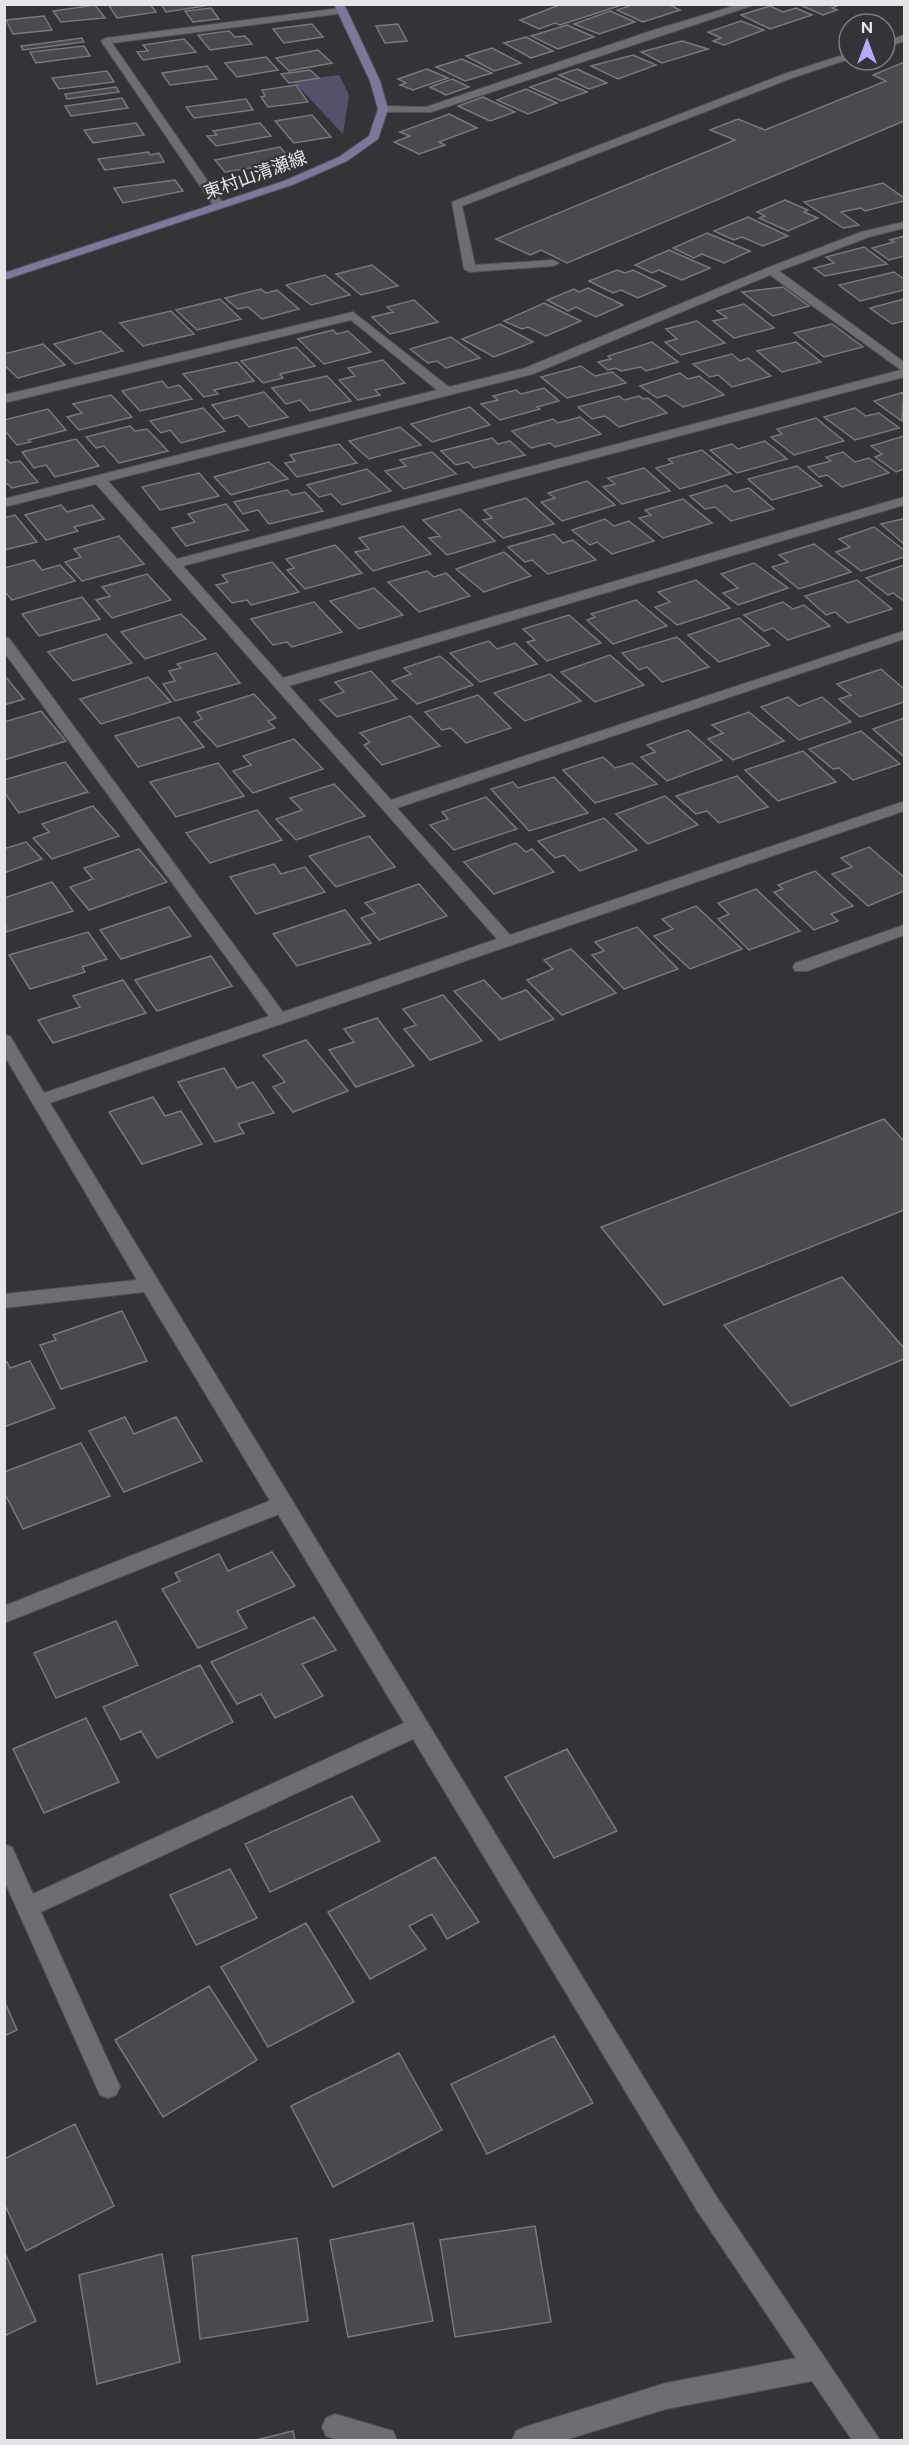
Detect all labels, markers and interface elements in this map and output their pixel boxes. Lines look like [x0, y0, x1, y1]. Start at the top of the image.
north arrow [837, 12, 897, 72]
text: N [861, 18, 873, 37]
street label: 東村山清瀬線 [200, 146, 310, 204]

